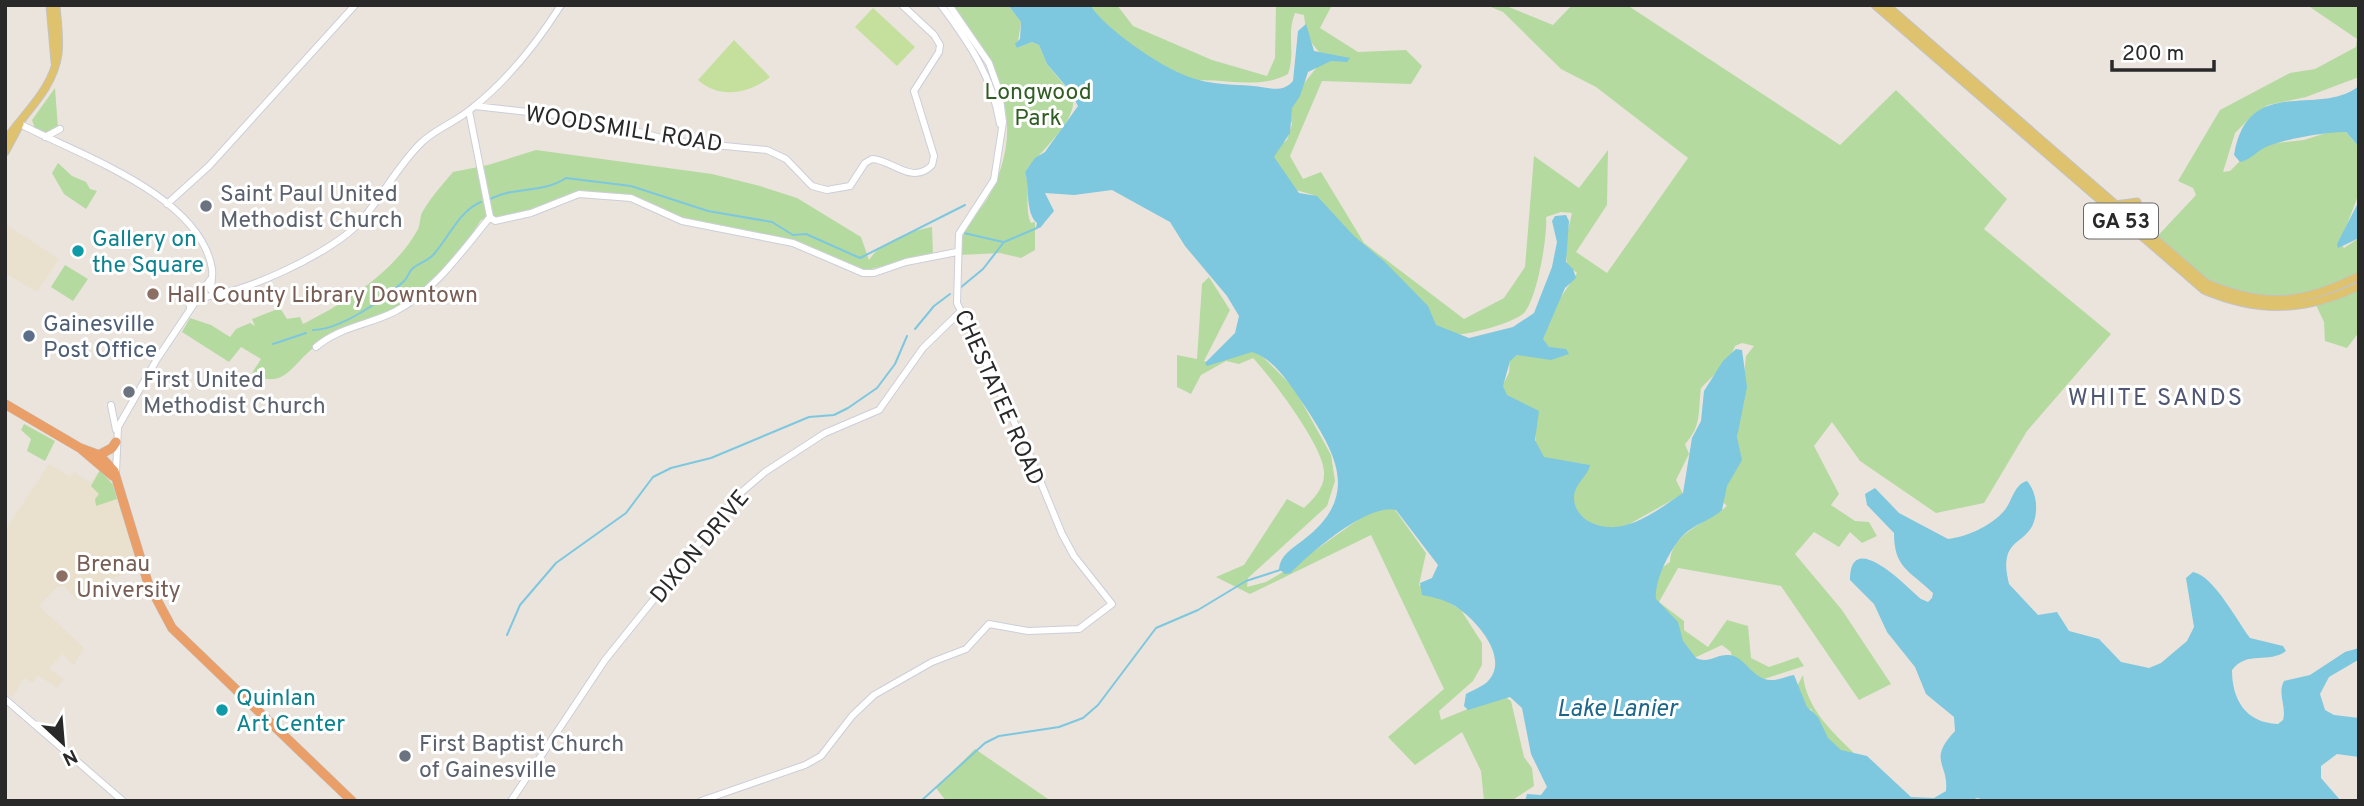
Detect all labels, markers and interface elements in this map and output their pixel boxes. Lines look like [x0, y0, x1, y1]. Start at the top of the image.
scale bar [2112, 28, 2214, 72]
text: 200 m [2122, 41, 2184, 68]
park label: Longwood Park [984, 79, 1092, 134]
street label: WOODSMILL ROAD [523, 101, 724, 160]
place label: Saint Paul United Methodist Church [220, 181, 403, 236]
marker: Saint Paul United Methodist Church [198, 198, 214, 214]
road number: GA 53 [2084, 204, 2158, 238]
place label: Gallery on the Square [92, 226, 204, 281]
marker: Gallery on the Square [70, 243, 86, 259]
place label: Hall County Library Downtown [167, 282, 478, 311]
marker: Hall County Library Downtown [145, 286, 161, 302]
street label: CHESTATEE ROAD [946, 306, 1049, 490]
place label: Gainesville Post Office [43, 311, 157, 366]
marker: Gainesville Post Office [21, 328, 37, 344]
place label: First United Methodist Church [143, 367, 326, 422]
marker: First United Methodist Church [121, 384, 137, 400]
district label: WHITE SANDS [2068, 384, 2244, 414]
street label: DIXON DRIVE [645, 485, 757, 610]
place label: Brenau University [76, 551, 181, 606]
marker: Brenau University [54, 568, 70, 584]
place label: Quinlan Art Center [236, 685, 345, 740]
water label: Lake Lanier [1557, 695, 1679, 725]
marker: Quinlan Art Center [214, 702, 230, 718]
north arrow [28, 708, 98, 778]
place label: First Baptist Church of Gainesville [419, 731, 624, 786]
text: N [58, 743, 81, 770]
marker: First Baptist Church of Gainesville [397, 748, 413, 764]

